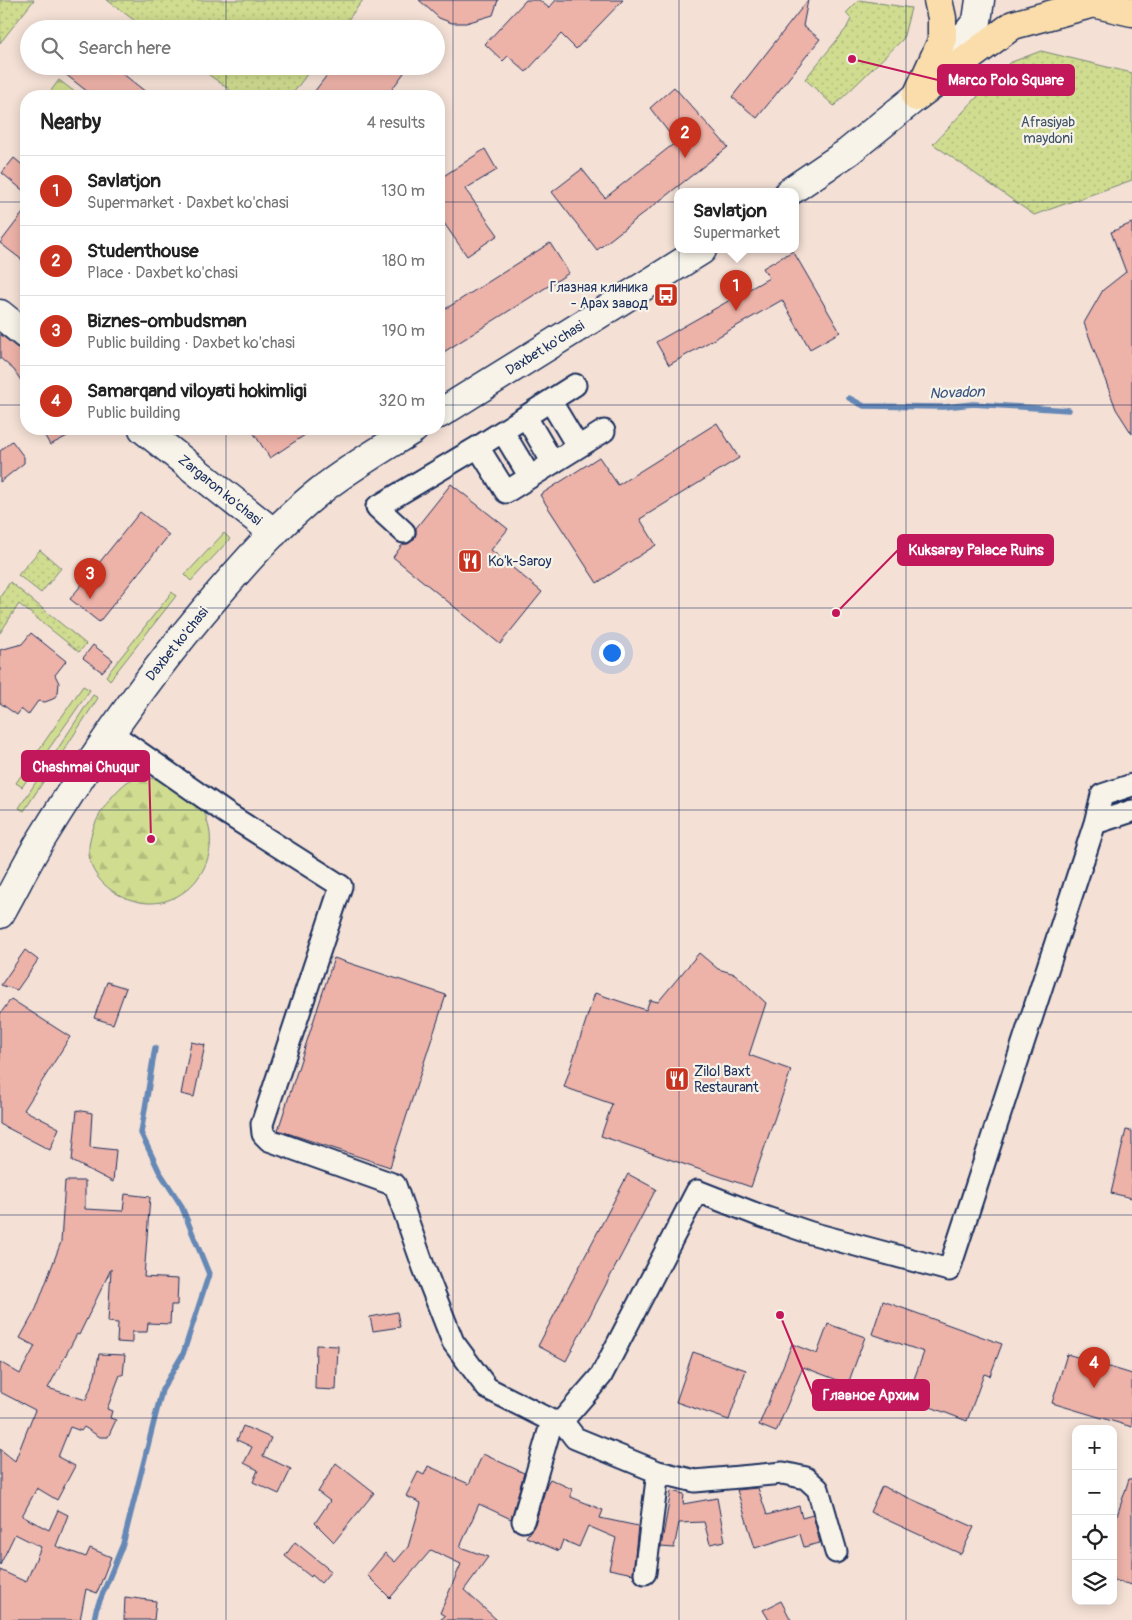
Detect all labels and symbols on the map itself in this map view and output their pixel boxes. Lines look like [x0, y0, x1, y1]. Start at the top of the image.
callout: Marco Polo Square [938, 65, 1074, 95]
text: Marco Polo Square [948, 71, 1065, 90]
park label: Afrasiyab maydoni [1021, 114, 1075, 147]
pin: 2 [669, 117, 701, 158]
pin: 1 [720, 270, 752, 311]
place label: Глазная клиника - Арах завод [550, 279, 649, 312]
bus stop icon: Глазная клиника - Арах завод [653, 282, 679, 308]
street label: Daxbet ko'chasi [502, 317, 588, 379]
water label: Novadon [929, 382, 987, 403]
street label: Zargaron ko'chasi [175, 451, 266, 529]
callout: Kuksaray Palace Ruins [898, 535, 1053, 565]
text: Kuksaray Palace Ruins [908, 541, 1044, 560]
restaurant icon: Ko'k-Saroy [457, 548, 483, 574]
place label: Ko'k-Saroy [488, 553, 551, 570]
pin: 3 [74, 558, 106, 599]
street label: Daxbet ko'chasi [142, 603, 212, 684]
your location [599, 640, 625, 666]
callout: Chashmai Chuqur [22, 751, 149, 781]
text: Chashmai Chuqur [33, 758, 140, 777]
place label: Zilol Baxt Restaurant [694, 1063, 759, 1096]
restaurant icon: Zilol Baxt Restaurant [664, 1066, 690, 1092]
pin: 4 [1078, 1347, 1110, 1388]
callout: Главное Архим [813, 1380, 929, 1410]
text: Главное Архим [823, 1386, 919, 1405]

